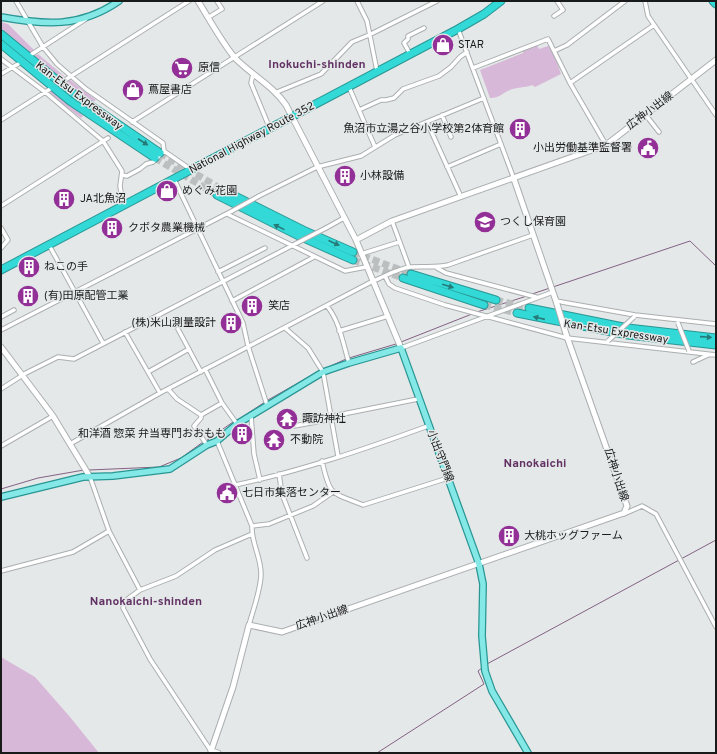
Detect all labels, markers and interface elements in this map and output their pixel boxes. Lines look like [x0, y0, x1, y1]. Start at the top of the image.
shop icon: STAR [430, 32, 456, 58]
place label: STAR [458, 38, 484, 52]
supermarket icon: 原信 [169, 55, 195, 81]
district label: Inokuchi-shinden [268, 57, 366, 73]
street label: Kan-Etsu Expressway [33, 59, 126, 134]
place label: 原信 [198, 61, 220, 75]
shop icon: 蔦屋書店 [120, 77, 146, 103]
place label: 蔦屋書店 [148, 83, 192, 97]
street label: 広神小出線 [624, 89, 676, 133]
street label: National Highway Route 352 [187, 99, 317, 177]
building icon: 魚沼市立湯之谷小学校第2体育館 [507, 116, 533, 142]
place label: 魚沼市立湯之谷小学校第2体育館 [343, 122, 504, 136]
public building icon: 小出労働基準監督署 [635, 135, 661, 161]
one-way arrow [138, 138, 148, 146]
place label: 小出労働基準監督署 [533, 141, 632, 155]
building icon: 小林設備 [332, 163, 358, 189]
place label: 小林設備 [360, 169, 404, 183]
shop icon: めぐみ花園 [154, 178, 180, 204]
place label: めぐみ花園 [182, 184, 237, 198]
building icon: JA北魚沼 [51, 186, 77, 212]
place label: JA北魚沼 [80, 192, 126, 206]
school or university icon: つくし保育園 [472, 209, 498, 235]
building icon: クボタ農業機械 [99, 215, 125, 241]
place label: つくし保育園 [500, 215, 566, 229]
place label: クボタ農業機械 [128, 221, 205, 235]
one-way arrow [273, 224, 285, 230]
one-way arrow [328, 240, 339, 246]
building icon: ねこの手 [16, 254, 42, 280]
place label: ねこの手 [44, 260, 88, 274]
building icon: (有)田原配管工業 [15, 283, 41, 309]
one-way arrow [442, 283, 454, 289]
place label: (有)田原配管工業 [44, 289, 129, 303]
building icon: 笑店 [239, 293, 265, 319]
place label: 笑店 [268, 299, 290, 313]
building icon: (株)米山測量設計 [218, 310, 244, 336]
one-way arrow [533, 315, 545, 321]
place label: (株)米山測量設計 [131, 316, 216, 330]
street label: Kan-Etsu Expressway [563, 317, 670, 347]
one-way arrow [700, 334, 712, 341]
temple icon: 諏訪神社 [274, 406, 300, 432]
place label: 諏訪神社 [302, 412, 346, 426]
building icon: 和洋酒 惣菜 弁当専門おおもも [229, 421, 255, 447]
place label: 和洋酒 惣菜 弁当専門おおもも [78, 427, 226, 441]
temple icon: 不動院 [261, 427, 287, 453]
street label: 小出守門線 [424, 428, 456, 484]
place label: 不動院 [290, 433, 323, 447]
street label: 広神小出線 [601, 447, 631, 503]
district label: Nanokaichi [504, 456, 566, 472]
public building icon: 七日市集落センター [214, 480, 240, 506]
place label: 七日市集落センター [242, 486, 341, 500]
building icon: 大桃ホッグファーム [496, 523, 522, 549]
place label: 大桃ホッグファーム [524, 529, 623, 543]
district label: Nanokaichi-shinden [90, 594, 202, 610]
street label: 広神小出線 [294, 602, 350, 634]

